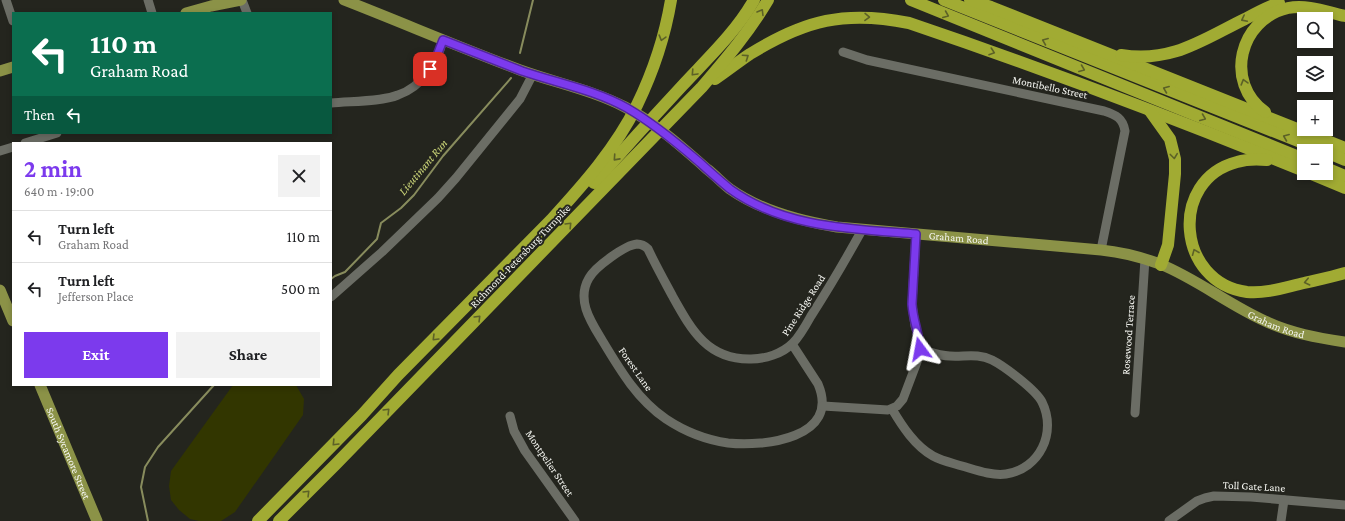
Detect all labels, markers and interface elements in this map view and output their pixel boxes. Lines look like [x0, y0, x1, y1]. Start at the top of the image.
one-way arrow [756, 9, 763, 16]
one-way arrow [942, 10, 949, 18]
map controls [1297, 12, 1333, 180]
button: search [1297, 12, 1333, 48]
one-way arrow [864, 13, 870, 22]
one-way arrow [1241, 14, 1248, 22]
icon: left [24, 28, 76, 80]
text: 110 m [90, 28, 157, 59]
one-way arrow [658, 34, 667, 41]
one-way arrow [1041, 37, 1048, 45]
one-way arrow [988, 47, 995, 56]
pin [413, 52, 447, 86]
one-way arrow [742, 54, 749, 62]
button: layers [1297, 56, 1333, 92]
icon: arrive [419, 58, 441, 80]
text: Graham Road [90, 61, 188, 81]
one-way arrow [1079, 65, 1086, 73]
one-way arrow [691, 68, 699, 76]
street label: Montibello Street [1011, 73, 1089, 101]
one-way arrow [1240, 79, 1249, 86]
one-way arrow [1162, 85, 1169, 93]
button: + [1297, 100, 1333, 136]
icon: left [63, 104, 85, 126]
text: Then [24, 107, 55, 123]
one-way arrow [1198, 113, 1206, 121]
one-way arrow [1283, 133, 1290, 141]
water label: Lieutinant Run [396, 136, 450, 198]
button: − [1297, 144, 1333, 180]
one-way arrow [613, 153, 621, 161]
one-way arrow [1169, 153, 1178, 159]
text: 2 min [24, 155, 82, 182]
button: close [278, 155, 320, 197]
text: 640 m · 19:00 [24, 184, 94, 199]
street label: Richmond-Petersburg Turnpike [467, 202, 573, 311]
text: Turn left [58, 221, 114, 237]
one-way arrow [564, 222, 572, 230]
icon: left [24, 226, 46, 248]
text: 110 m [287, 229, 320, 245]
street label: Graham Road [928, 229, 989, 246]
text: Graham Road [58, 237, 129, 252]
one-way arrow [1191, 249, 1199, 256]
street label: Pine Ridge Road [779, 272, 828, 338]
text: Turn left [58, 273, 114, 289]
one-way arrow [1304, 277, 1310, 285]
icon: left [24, 278, 46, 300]
text: 500 m [281, 281, 320, 297]
text: Jefferson Place [58, 289, 133, 304]
street label: Rosewood Terrace [1119, 295, 1137, 375]
street label: Graham Road [1246, 308, 1306, 340]
one-way arrow [473, 315, 481, 323]
position arrow [899, 328, 941, 370]
button: Exit [24, 332, 168, 378]
button: Share [176, 332, 320, 378]
one-way arrow [432, 333, 440, 341]
street label: Forest Lane [617, 345, 655, 393]
street label: South Sycamore Street [44, 405, 93, 501]
one-way arrow [383, 408, 390, 416]
street label: Montpelier Street [523, 428, 577, 499]
one-way arrow [332, 438, 340, 446]
street label: Toll Gate Lane [1222, 478, 1286, 494]
one-way arrow [302, 490, 310, 498]

